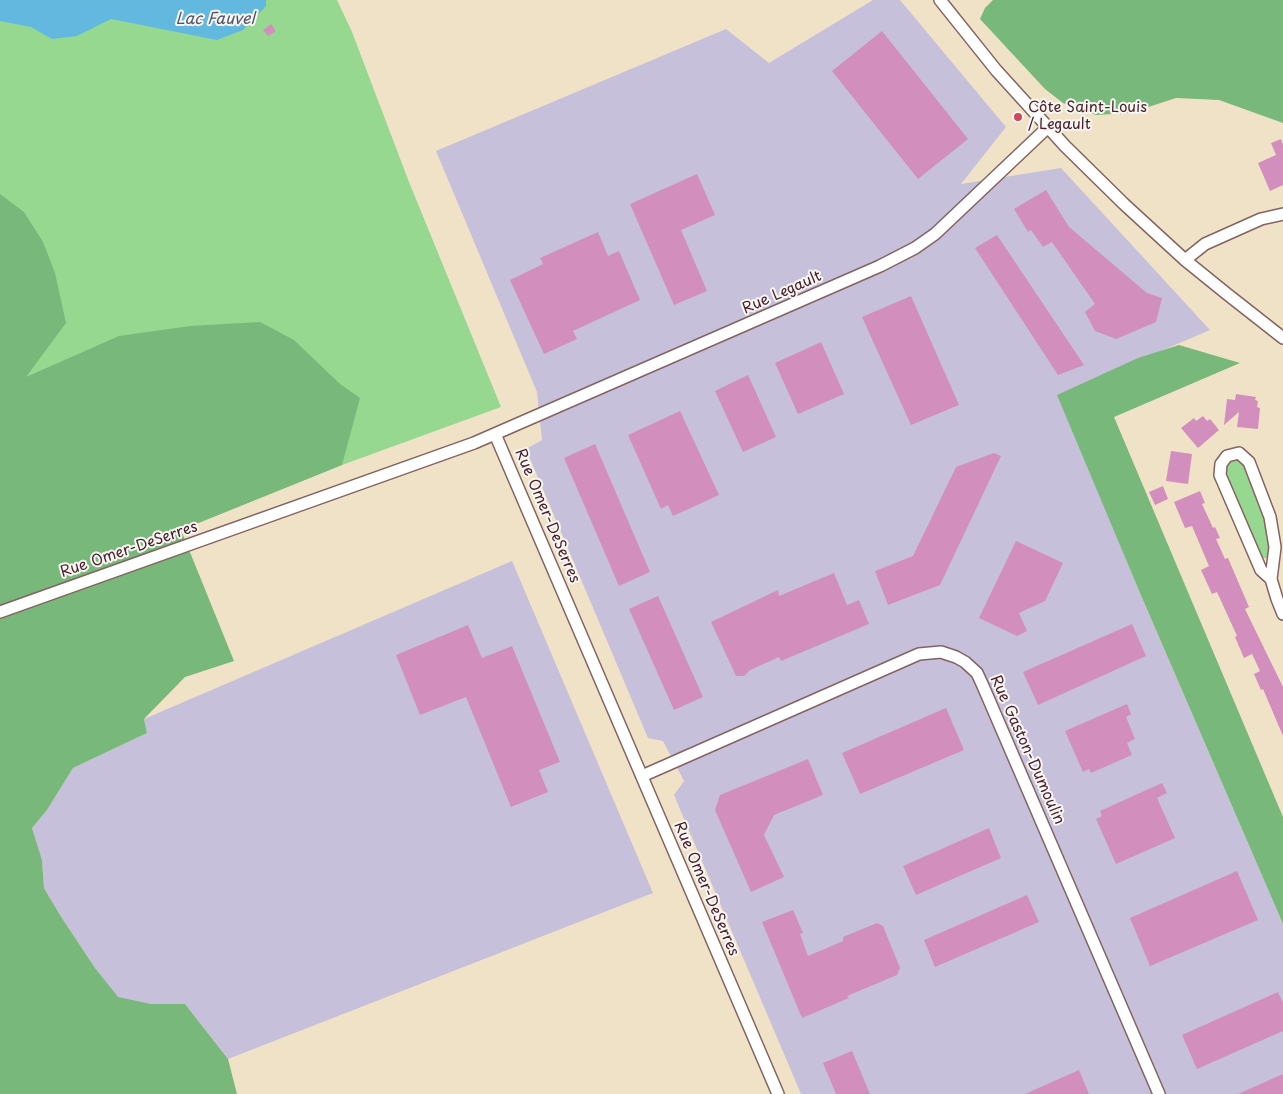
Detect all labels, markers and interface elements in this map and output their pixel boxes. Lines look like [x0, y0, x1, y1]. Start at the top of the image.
water label: Lac Fauvel [175, 10, 255, 30]
place label: Côte Saint-Louis / Legault [1028, 99, 1147, 134]
marker: Côte Saint-Louis / Legault [1012, 111, 1024, 123]
street label: Rue Legault [740, 268, 824, 318]
street label: Rue Omer-DeSerres [511, 446, 583, 586]
street label: Rue Omer-DeSerres [58, 518, 200, 582]
street label: Rue Gaston-Dumoulin [986, 673, 1068, 827]
street label: Rue Omer-DeSerres [670, 819, 742, 959]

